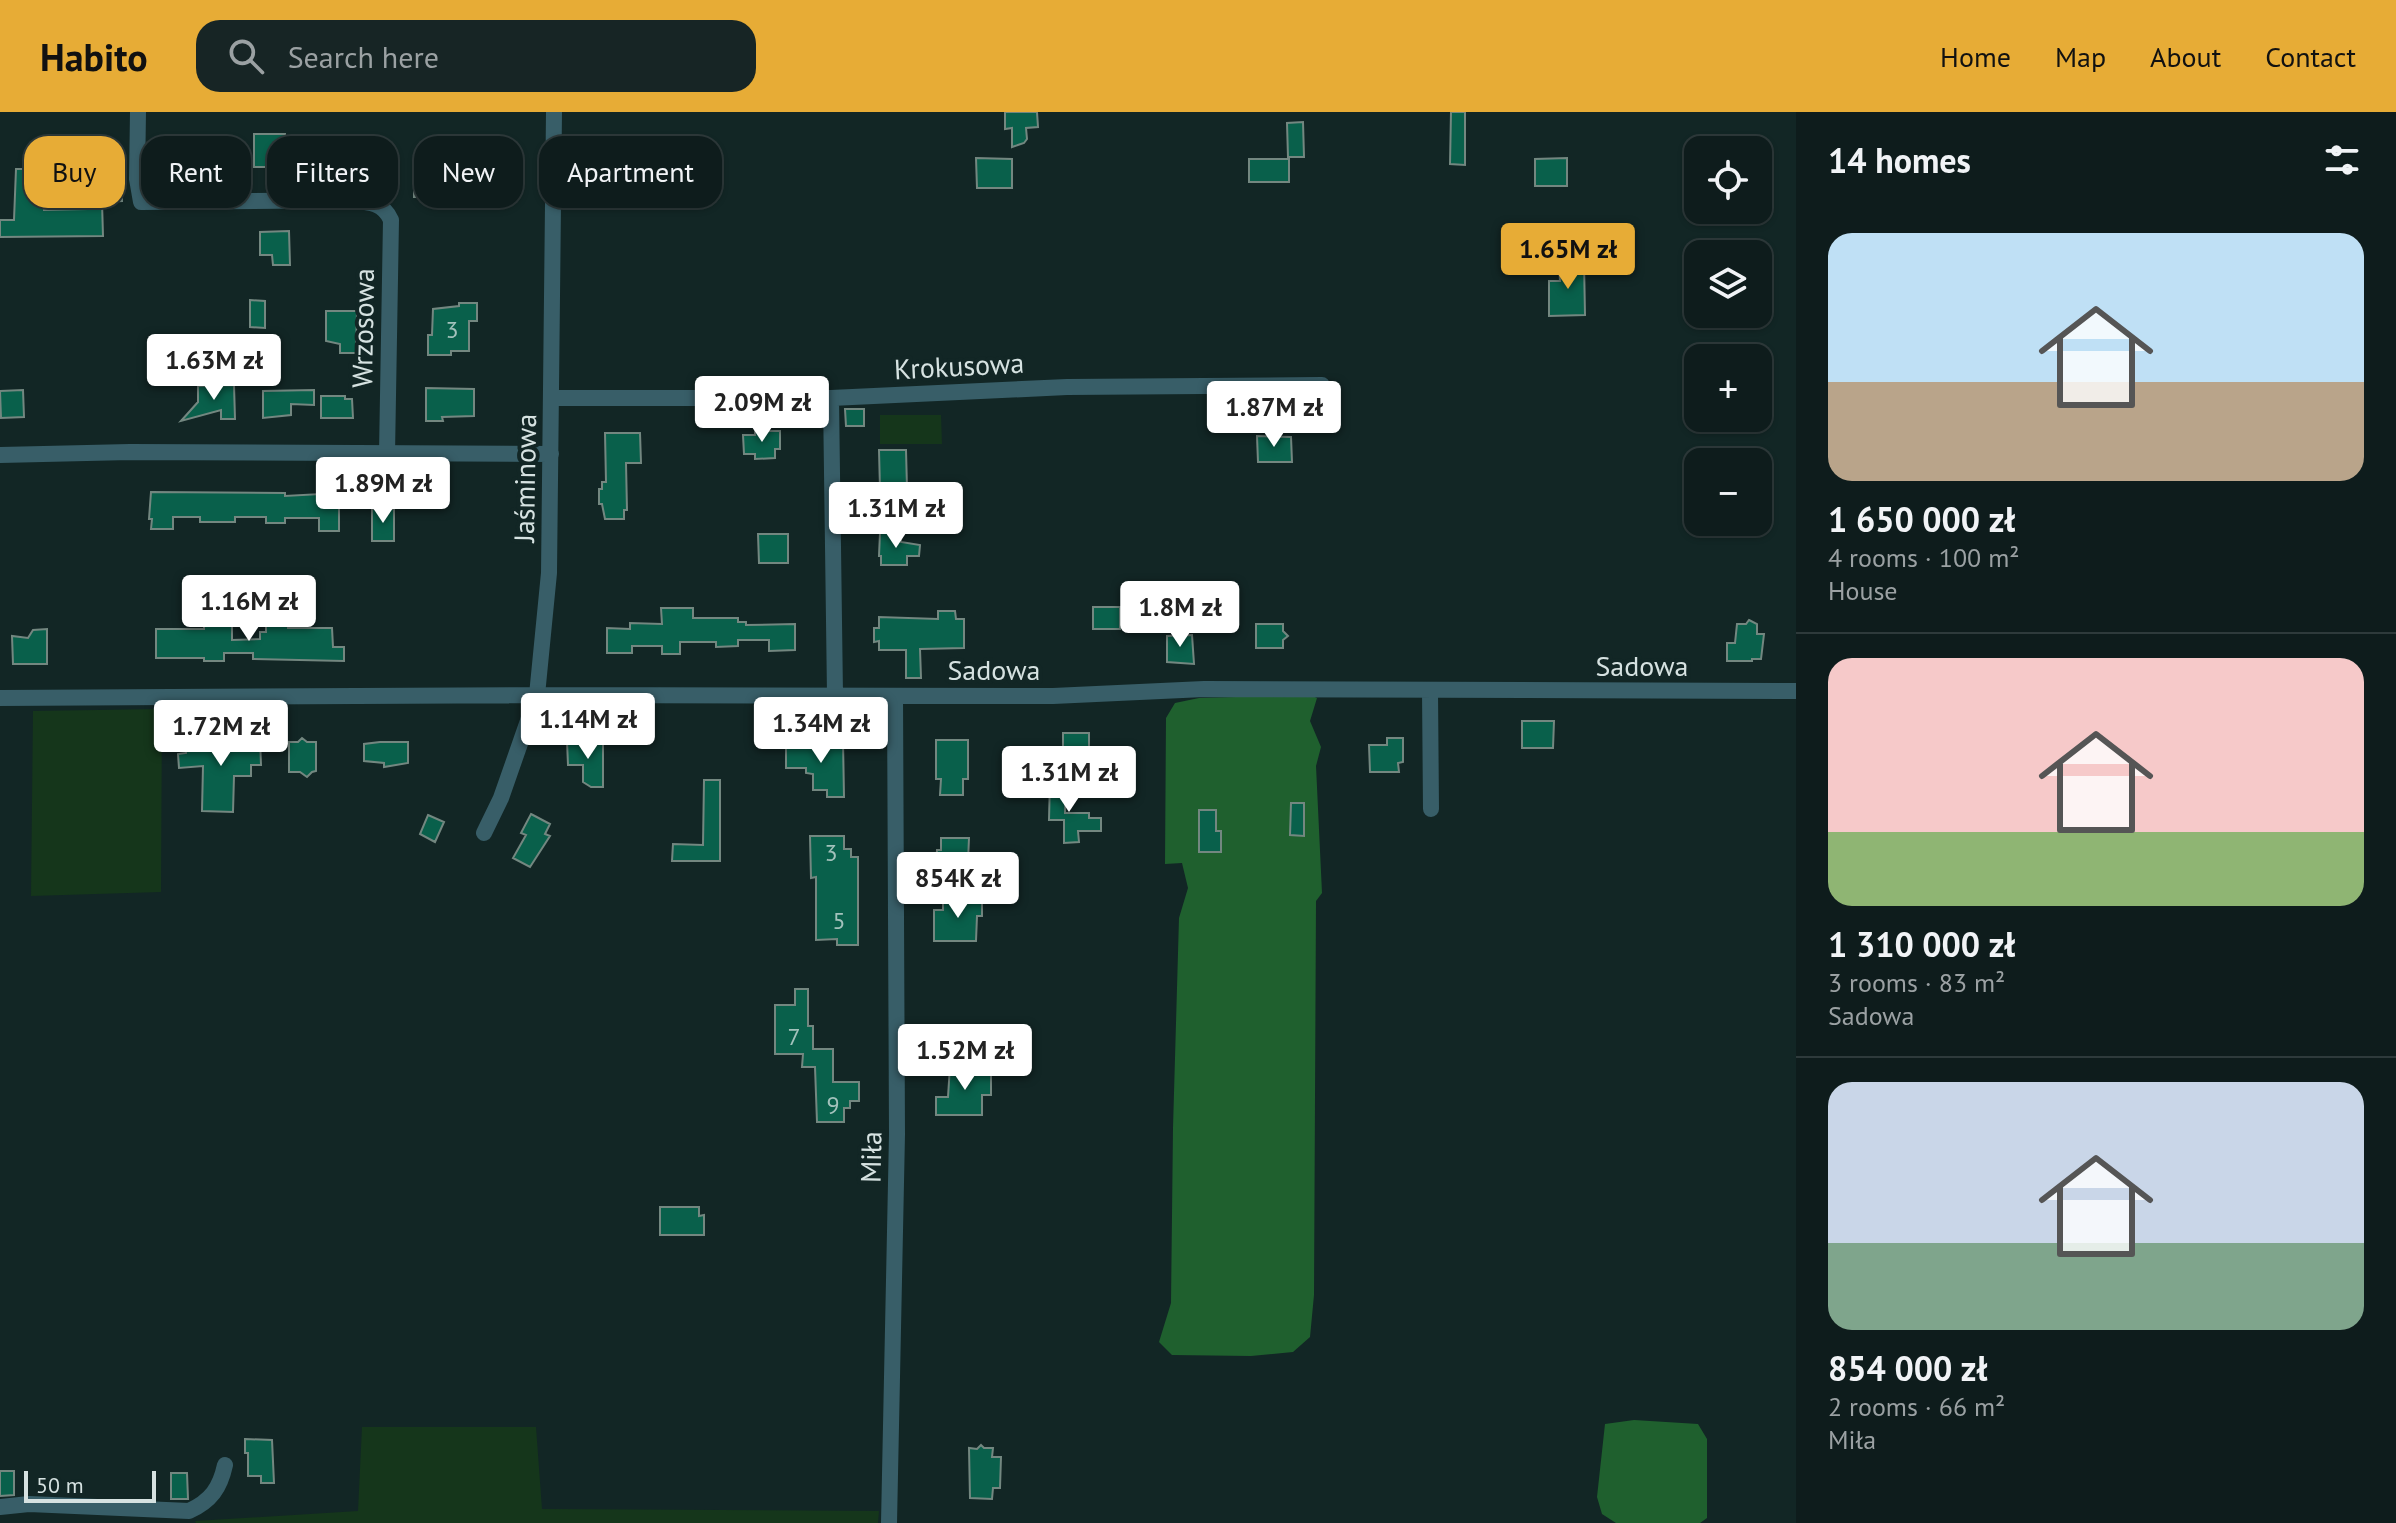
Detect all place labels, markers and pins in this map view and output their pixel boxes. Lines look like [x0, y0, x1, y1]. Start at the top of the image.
pin: 1.65M zł [1485, 223, 1651, 291]
pin: 1.63M zł [131, 334, 297, 402]
pin: 2.09M zł [679, 376, 845, 444]
pin: 1.87M zł [1191, 381, 1357, 449]
pin: 1.89M zł [300, 457, 466, 525]
pin: 1.31M zł [813, 482, 979, 550]
pin: 1.16M zł [166, 575, 332, 643]
pin: 1.8M zł [1106, 581, 1254, 649]
pin: 1.14M zł [505, 693, 671, 761]
pin: 1.34M zł [738, 697, 904, 765]
pin: 1.72M zł [138, 700, 304, 768]
pin: 1.31M zł [986, 746, 1152, 814]
pin: 854K zł [884, 852, 1032, 920]
pin: 1.52M zł [882, 1024, 1048, 1092]

